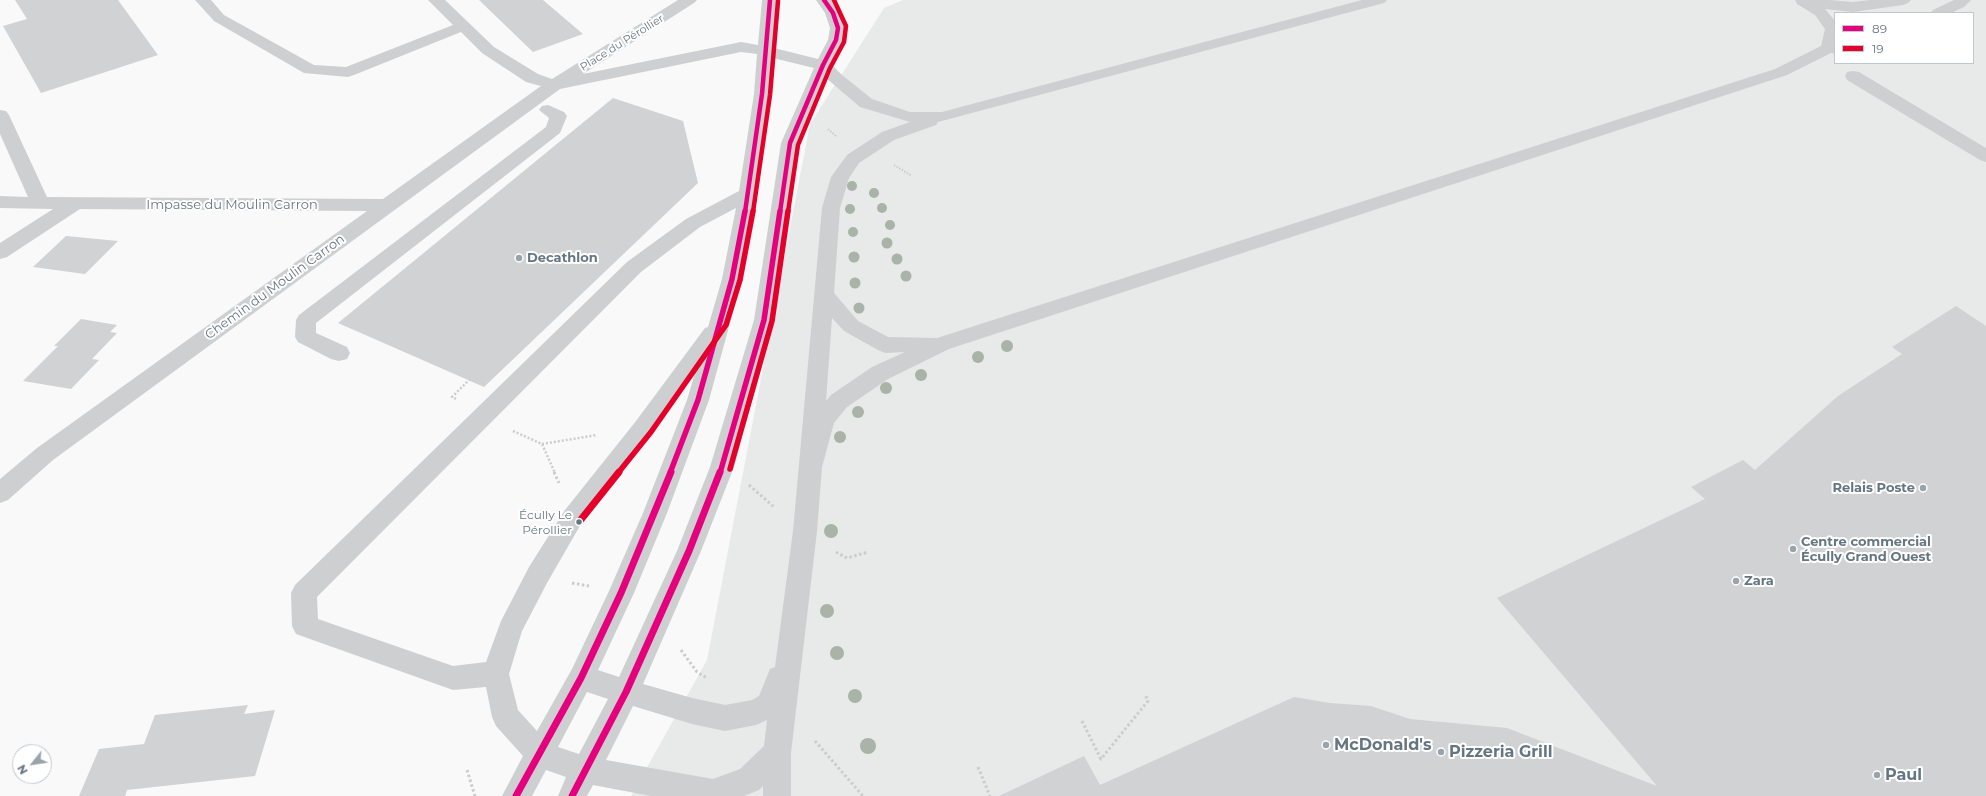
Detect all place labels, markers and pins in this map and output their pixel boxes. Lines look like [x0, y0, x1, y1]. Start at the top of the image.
place label: Decathlon [527, 250, 598, 266]
marker: Decathlon [514, 253, 524, 263]
place label: Relais Poste [1832, 480, 1915, 496]
marker: Relais Poste [1918, 483, 1928, 493]
place label: Écully Le Pérollier [519, 508, 572, 536]
marker: Écully Le Pérollier [574, 517, 584, 527]
place label: Centre commercial Écully Grand Ouest [1801, 534, 1931, 565]
marker: Centre commercial Écully Grand Ouest [1788, 544, 1798, 554]
place label: Zara [1744, 573, 1774, 589]
marker: Zara [1731, 576, 1741, 586]
place label: McDonald's [1334, 735, 1431, 755]
marker: McDonald's [1321, 740, 1331, 750]
place label: Pizzeria Grill [1449, 742, 1553, 762]
marker: Pizzeria Grill [1436, 747, 1446, 757]
place label: Paul [1885, 765, 1922, 785]
marker: Paul [1872, 770, 1882, 780]

